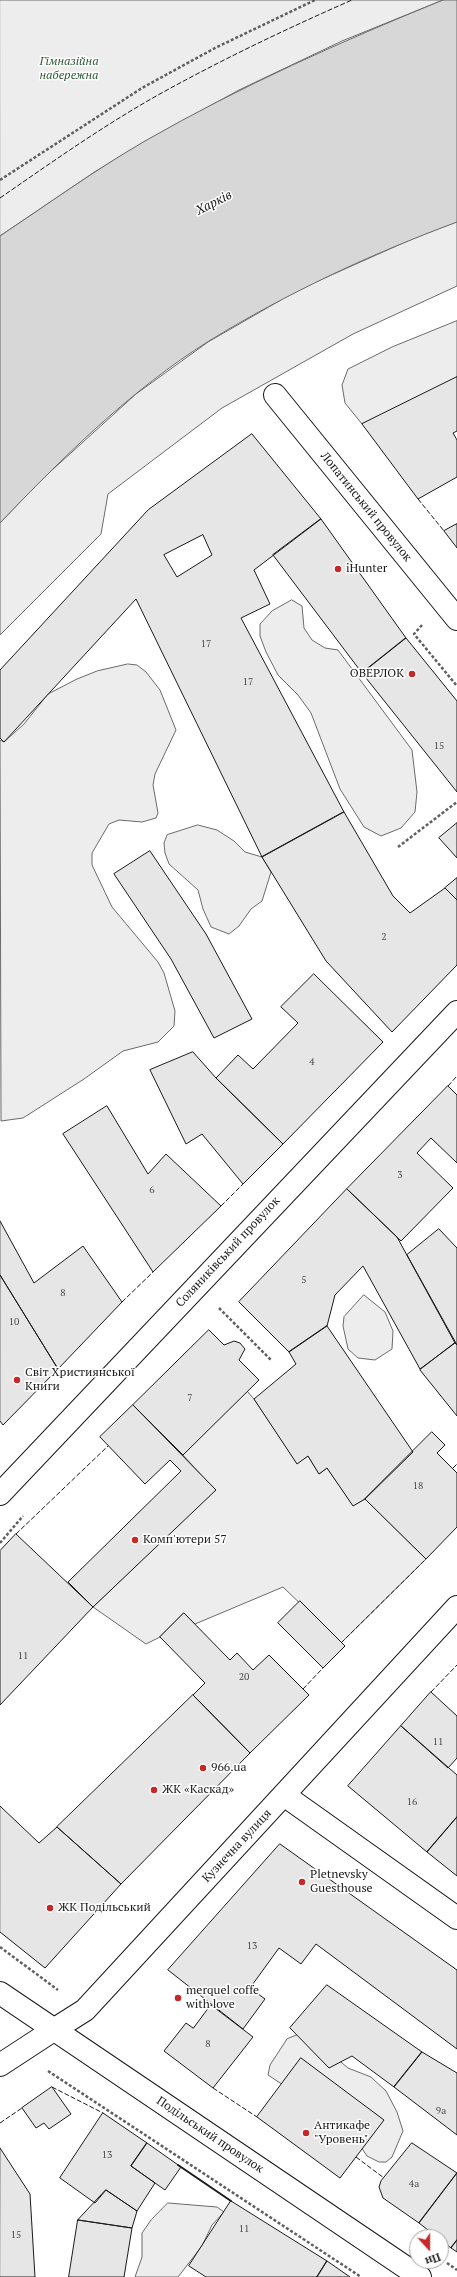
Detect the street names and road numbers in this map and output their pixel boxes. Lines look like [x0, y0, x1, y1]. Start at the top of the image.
street label: Лопатинський провулок [317, 449, 415, 565]
street label: Соляниківський провулок [173, 1194, 283, 1310]
street label: Кузнечна вулиця [199, 1806, 275, 1886]
street label: Подільський провулок [154, 2094, 266, 2176]

